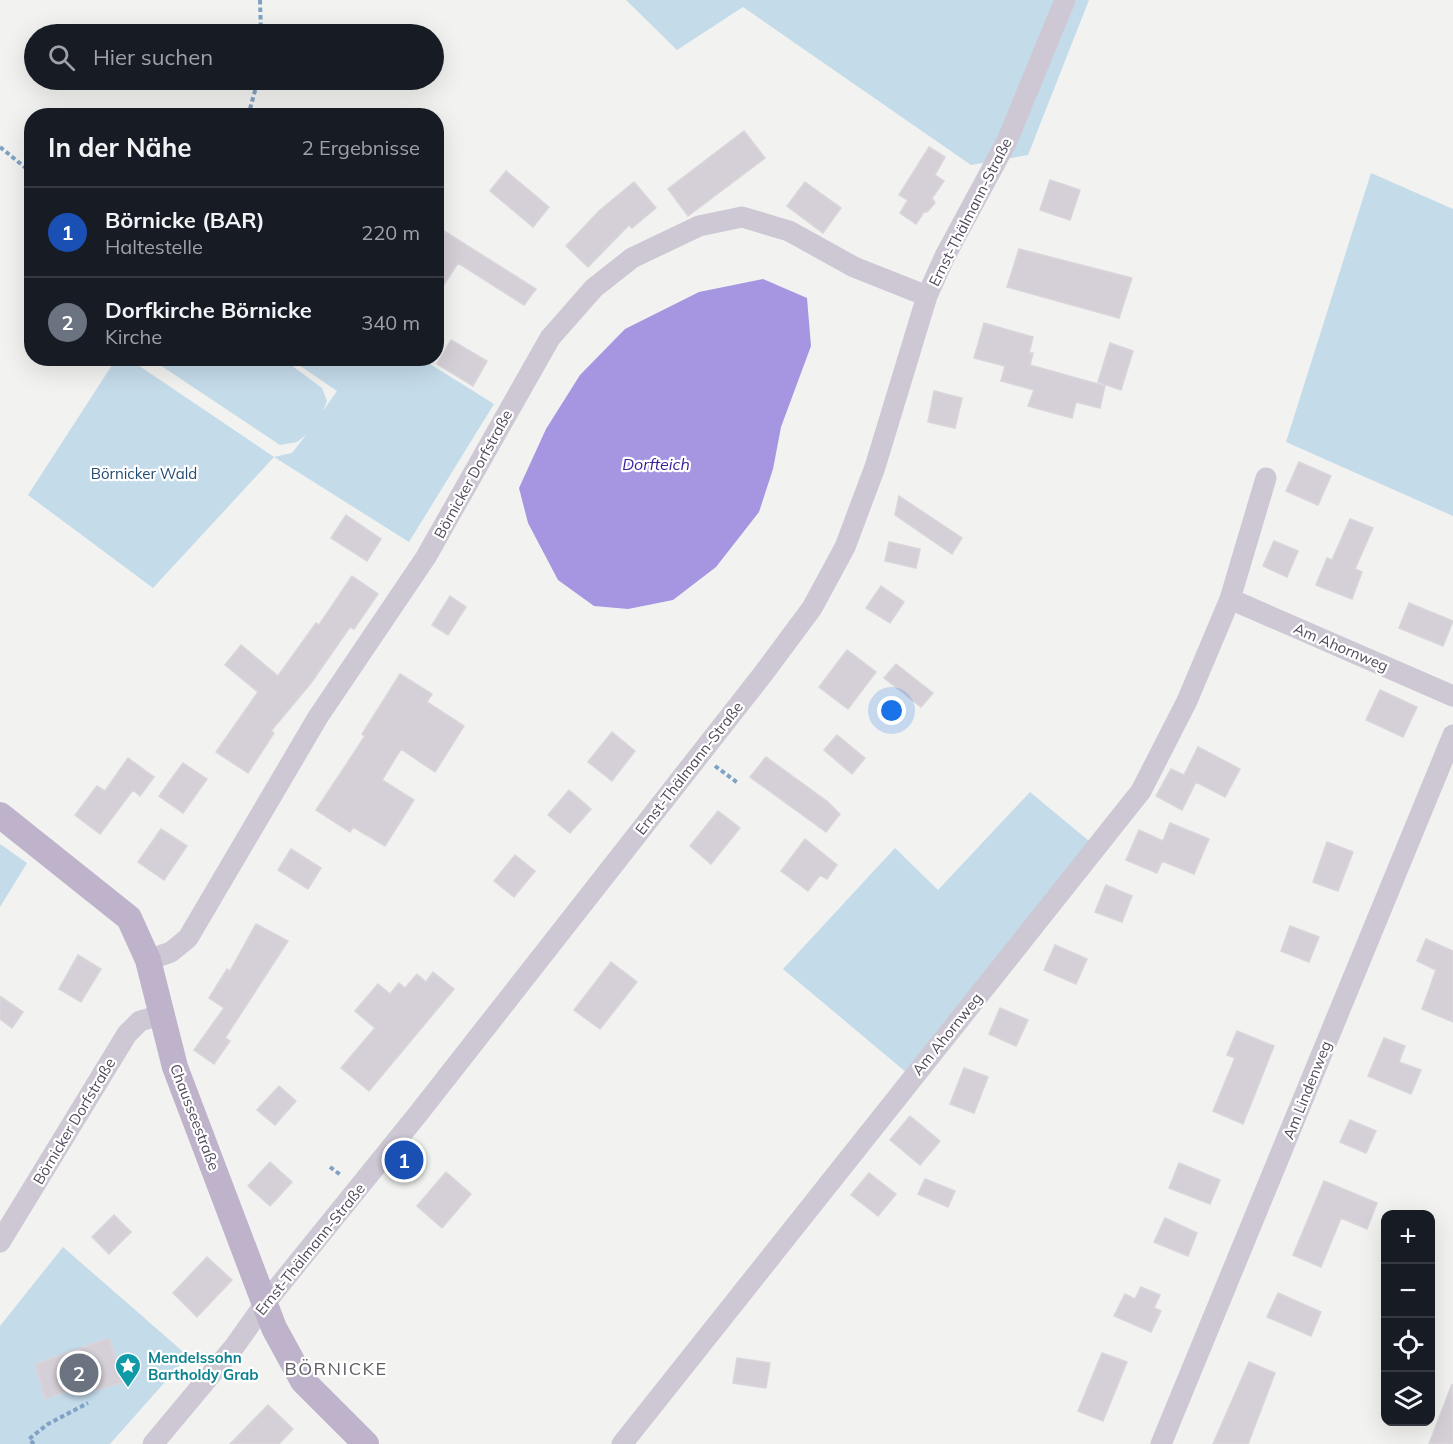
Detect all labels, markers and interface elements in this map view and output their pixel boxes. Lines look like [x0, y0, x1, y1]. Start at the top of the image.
search box [24, 24, 444, 90]
icon: search [45, 41, 78, 74]
text: Hier suchen [93, 43, 213, 71]
text: In der Nähe [48, 131, 192, 164]
text: 2 Ergebnisse [302, 135, 420, 160]
street label: Ernst-Thälmann-Straße [924, 135, 1016, 289]
text: Börnicke (BAR) [105, 206, 265, 234]
text: 1 [62, 220, 74, 245]
text: 220 m [361, 220, 420, 245]
text: Haltestelle [105, 234, 203, 259]
text: Dorfkirche Börnicke [105, 296, 312, 324]
text: 2 [62, 310, 74, 335]
text: 340 m [361, 310, 420, 335]
text: Kirche [105, 324, 162, 349]
street label: Börnicker Dorfstraße [430, 406, 516, 542]
water label: Dorfteich [622, 454, 690, 474]
park label: Börnicker Wald [91, 464, 197, 483]
street label: Am Ahornweg [1291, 619, 1391, 675]
your location [877, 696, 906, 725]
street label: Ernst-Thälmann-Straße [631, 697, 747, 839]
street label: Am Ahornweg [908, 989, 986, 1079]
street label: Am Lindenweg [1279, 1038, 1335, 1142]
street label: Börnicker Dorfstraße [29, 1054, 119, 1188]
street label: Chausseestraße [166, 1061, 224, 1173]
pin: 1 [384, 1138, 424, 1182]
street label: Ernst-Thälmann-Straße [251, 1179, 369, 1319]
map controls [1381, 1210, 1435, 1426]
button: + [1381, 1210, 1435, 1264]
button: − [1381, 1264, 1435, 1318]
button: locate [1381, 1318, 1435, 1372]
place label: Mendelssohn Bartholdy Grab [148, 1348, 259, 1384]
pin: 2 [60, 1350, 98, 1396]
place icon: Mendelssohn Bartholdy Grab [113, 1351, 143, 1389]
district label: BÖRNICKE [284, 1357, 388, 1380]
button: layers [1381, 1372, 1435, 1426]

